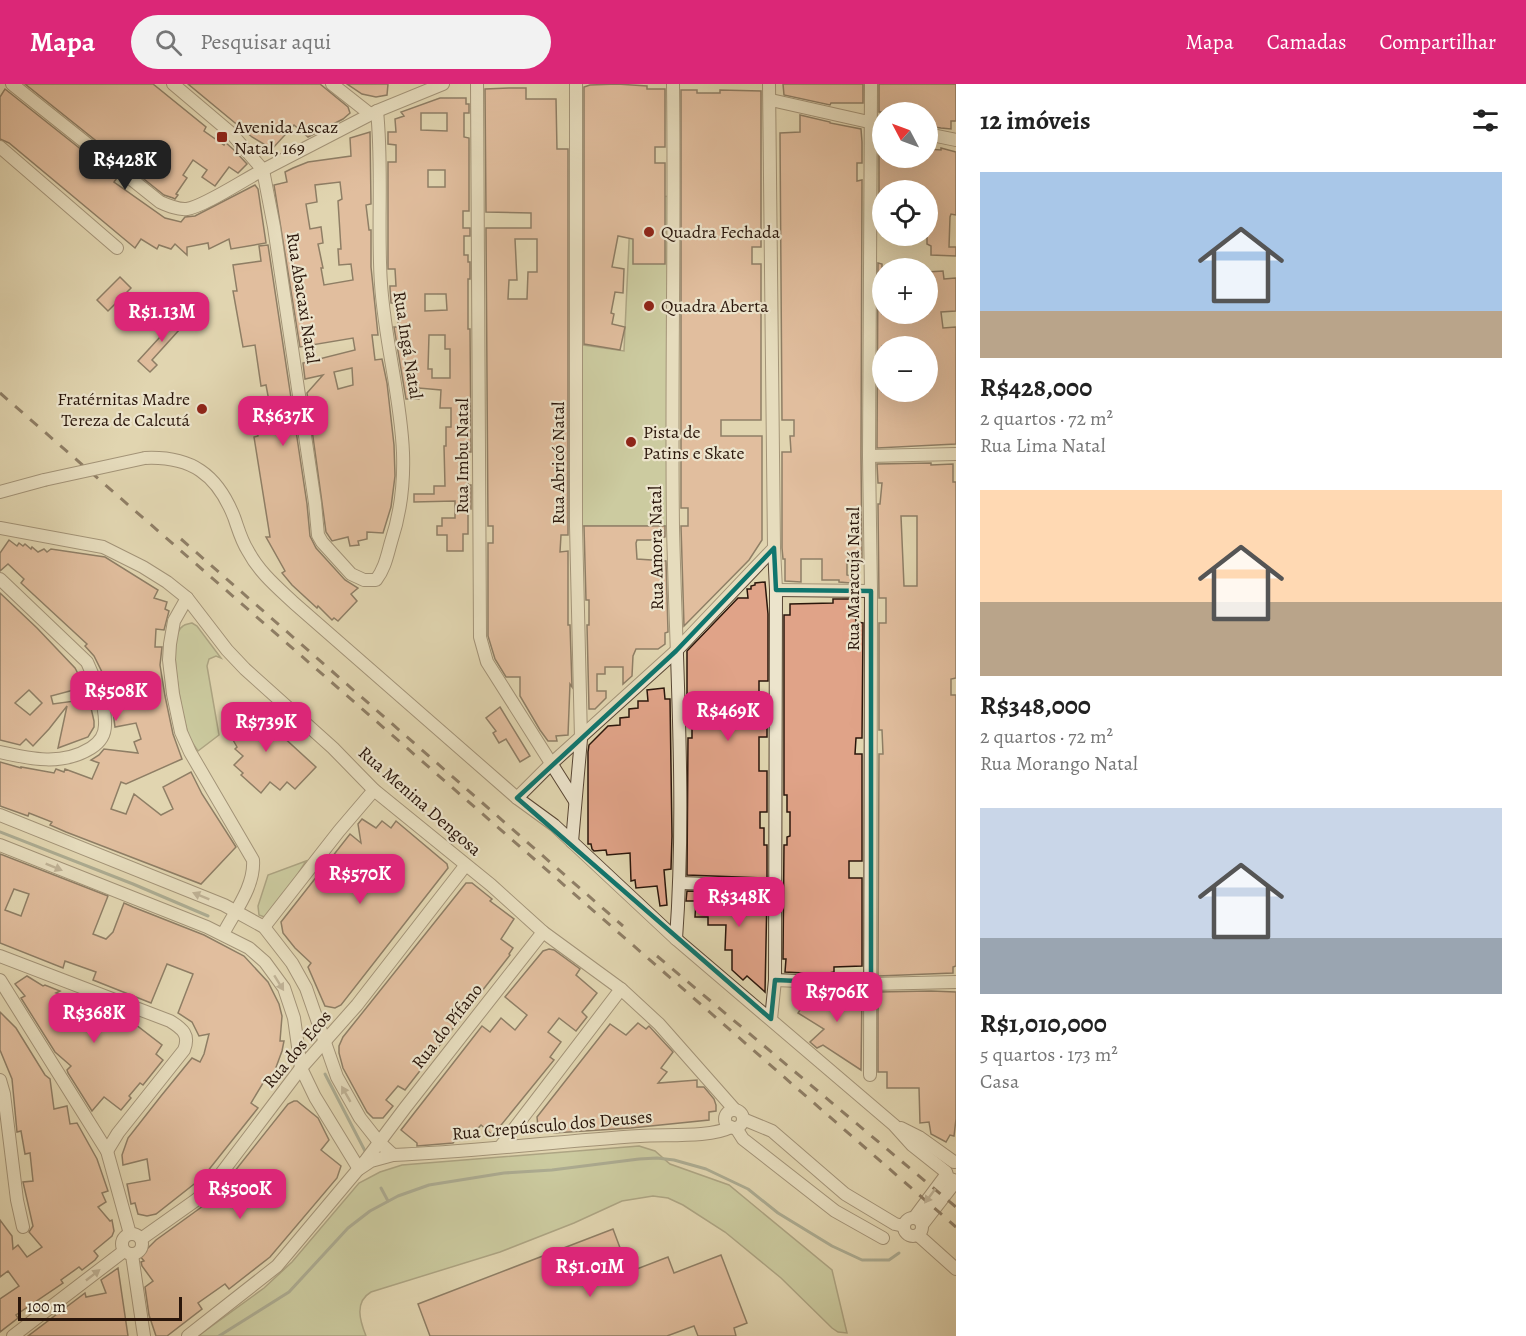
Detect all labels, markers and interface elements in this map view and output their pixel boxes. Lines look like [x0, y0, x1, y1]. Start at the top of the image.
search box [131, 15, 551, 69]
text: Mapa [30, 23, 95, 61]
icon: search [152, 26, 185, 59]
text: Pesquisar aqui [200, 27, 331, 57]
text: Mapa [1185, 28, 1234, 56]
text: Camadas [1267, 28, 1346, 56]
text: Compartilhar [1379, 28, 1496, 56]
north arrow [872, 102, 938, 168]
map controls [872, 102, 938, 402]
text: 12 imóveis [980, 103, 1091, 138]
icon: filters [1469, 104, 1502, 137]
place label: Avenida Ascaz Natal, 169 [233, 115, 338, 160]
marker: Avenida Ascaz Natal, 169 [215, 130, 229, 144]
pin: R$428K [76, 140, 174, 191]
text: R$428K [93, 146, 157, 173]
button: locate [872, 180, 938, 246]
icon: home [1187, 211, 1295, 319]
place label: Quadra Fechada [661, 220, 781, 244]
marker: Quadra Fechada [642, 225, 656, 239]
street label: Rua Abacaxi Natal [281, 231, 325, 366]
button: + [872, 258, 938, 324]
street label: Rua Ingá Natal [388, 289, 428, 401]
pin: R$1.13M [107, 292, 217, 343]
place label: Quadra Aberta [661, 294, 769, 318]
text: R$1.13M [128, 298, 196, 325]
marker: Quadra Aberta [642, 299, 656, 313]
button: − [872, 336, 938, 402]
text: R$428,000 [980, 370, 1092, 405]
place label: Fratérnitas Madre Tereza de Calcutá [57, 387, 191, 432]
pin: R$637K [234, 396, 332, 447]
street label: Rua Imbu Natal [450, 398, 474, 514]
street label: Rua Abricó Natal [546, 401, 570, 525]
marker: Fratérnitas Madre Tereza de Calcutá [195, 402, 209, 416]
text: R$637K [252, 402, 314, 429]
text: 2 quartos · 72 m² [980, 405, 1113, 432]
place label: Pista de Patins e Skate [643, 420, 745, 465]
text: Rua Lima Natal [980, 432, 1106, 459]
marker: Pista de Patins e Skate [624, 435, 638, 449]
street label: Rua Amora Natal [643, 485, 669, 611]
street label: Rua Maracujá Natal [841, 506, 865, 651]
icon: home [1187, 529, 1295, 637]
pin: R$508K [67, 671, 165, 722]
text: R$508K [84, 677, 148, 704]
text: R$348,000 [980, 688, 1091, 723]
pin: R$469K [679, 691, 777, 742]
text: R$469K [696, 697, 760, 724]
pin: R$739K [217, 702, 315, 753]
text: R$739K [235, 708, 297, 735]
text: 2 quartos · 72 m² [980, 723, 1113, 750]
street label: Rua Menina Dengosa [353, 741, 487, 862]
text: Rua Morango Natal [980, 750, 1138, 777]
icon: home [1187, 847, 1295, 955]
pin: R$570K [311, 854, 409, 905]
text: R$570K [329, 860, 391, 887]
one-way arrow [46, 862, 64, 872]
pin: R$348K [690, 877, 788, 928]
text: R$348K [708, 883, 770, 910]
one-way arrow [192, 891, 210, 900]
pin: R$706K [788, 972, 886, 1023]
one-way arrow [274, 975, 285, 991]
street label: Rua do Pífano [406, 978, 488, 1074]
text: R$706K [805, 978, 869, 1005]
pin: R$368K [45, 993, 143, 1044]
text: R$368K [63, 999, 125, 1026]
street label: Rua dos Ecos [257, 1005, 337, 1093]
text: R$1,010,000 [980, 1006, 1107, 1041]
text: 5 quartos · 173 m² [980, 1041, 1118, 1068]
text: Casa [980, 1068, 1019, 1095]
one-way arrow [341, 1085, 351, 1102]
street label: Rua Crepúsculo dos Deuses [451, 1104, 653, 1146]
pin: R$500K [191, 1169, 289, 1220]
text: R$500K [208, 1175, 272, 1202]
one-way arrow [925, 1189, 937, 1204]
pin: R$1.01M [535, 1247, 645, 1298]
text: R$1.01M [556, 1253, 624, 1280]
one-way arrow [85, 1269, 101, 1282]
scale bar [18, 1294, 182, 1322]
text: 100 m [27, 1296, 66, 1318]

